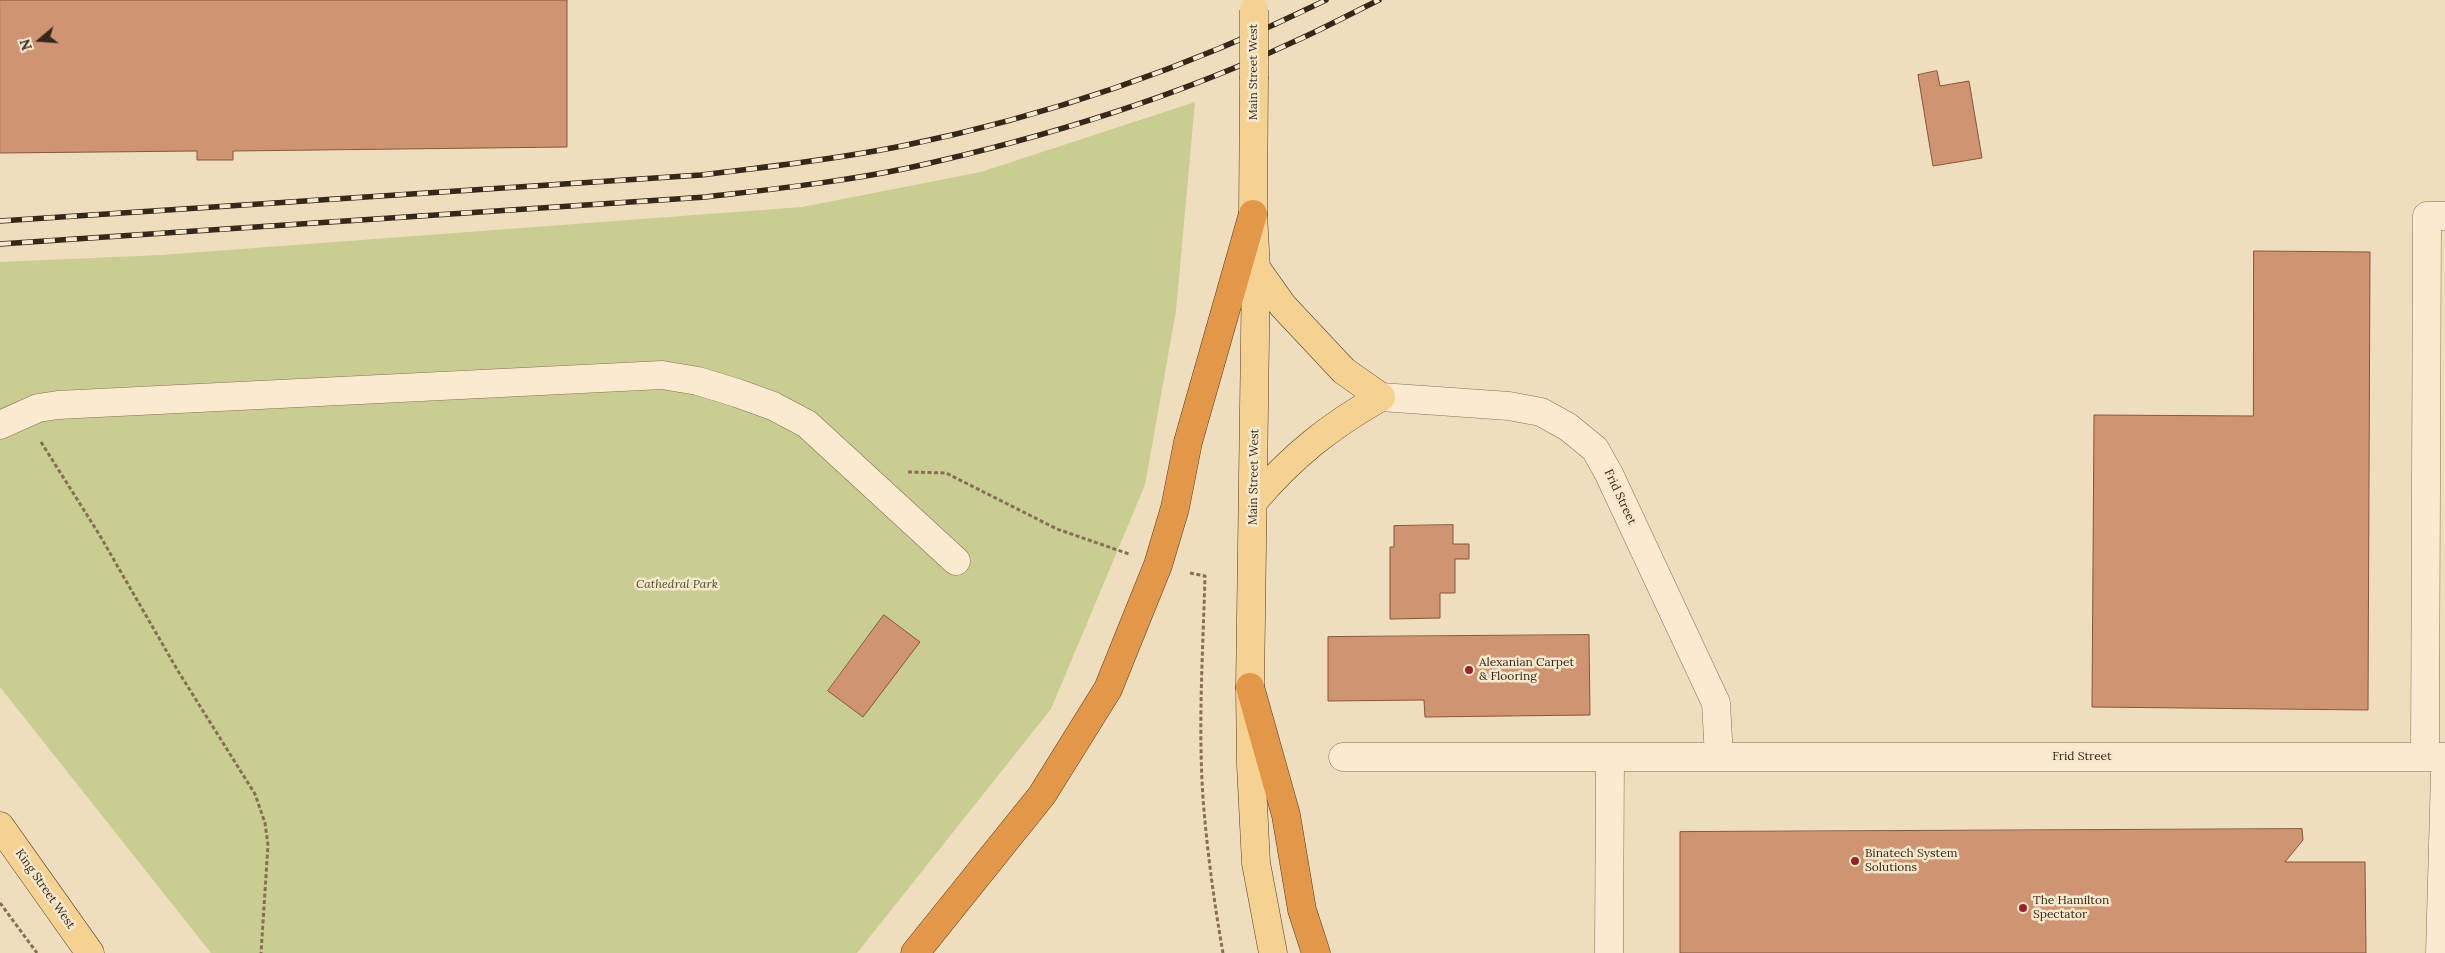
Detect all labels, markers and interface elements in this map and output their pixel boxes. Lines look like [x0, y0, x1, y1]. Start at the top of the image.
north arrow [15, 15, 65, 65]
street label: Main Street West [1247, 24, 1261, 120]
text: N [16, 37, 36, 53]
street label: Main Street West [1246, 429, 1262, 525]
street label: Frid Street [1601, 467, 1639, 527]
park label: Cathedral Park [636, 578, 718, 592]
place label: Alexanian Carpet & Flooring [1479, 656, 1574, 684]
marker: Alexanian Carpet & Flooring [1463, 664, 1475, 676]
street label: Frid Street [2052, 750, 2112, 764]
street label: King Street West [12, 846, 78, 932]
place label: Binatech System Solutions [1865, 847, 1957, 875]
marker: Binatech System Solutions [1849, 855, 1861, 867]
place label: The Hamilton Spectator [2033, 894, 2109, 922]
marker: The Hamilton Spectator [2017, 902, 2029, 914]

